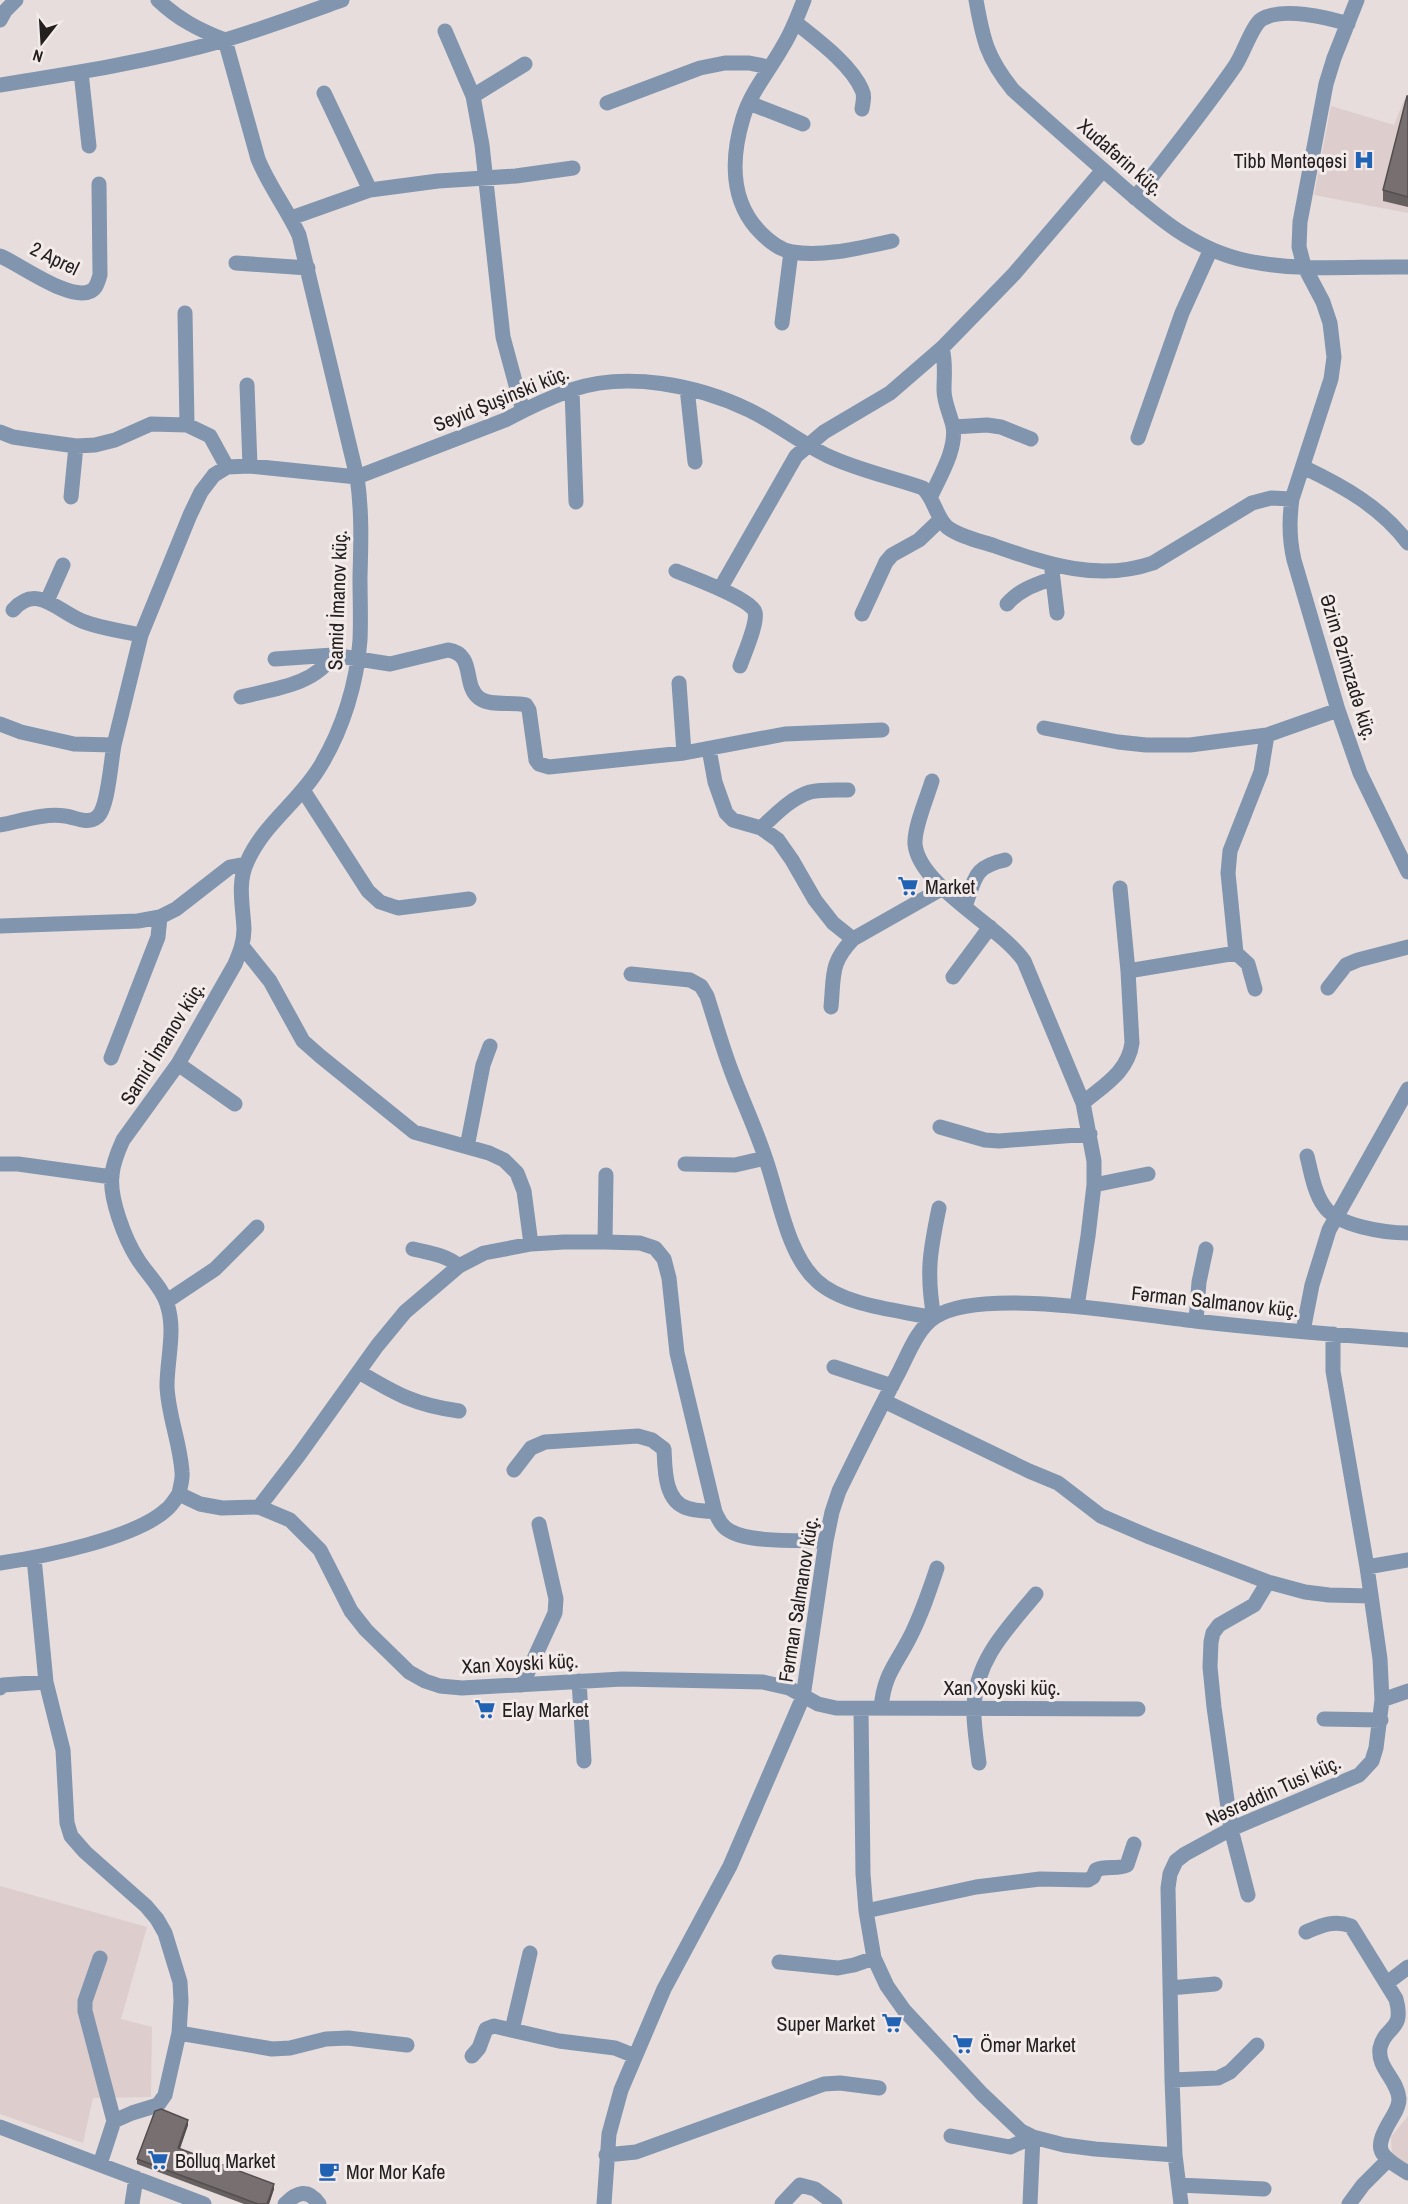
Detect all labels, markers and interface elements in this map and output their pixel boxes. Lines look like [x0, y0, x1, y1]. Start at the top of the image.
north arrow [12, 12, 72, 72]
text: N [30, 44, 45, 68]
street label: Xudafərin küç. [1072, 112, 1170, 202]
place label: Tibb Məntəqəsi [1233, 147, 1347, 174]
hospital icon: Tibb Məntəqəsi [1352, 148, 1376, 172]
street label: 2 Aprel [26, 235, 84, 281]
street label: Seyid Şuşinski küç. [429, 359, 573, 437]
street label: Samid İmanov küç. [321, 529, 353, 671]
street label: Əzim Əzimzadə küç. [1314, 591, 1384, 743]
place label: Market [925, 873, 976, 900]
supermarket icon: Market [896, 874, 920, 898]
street label: Samid İmanov küç. [113, 976, 211, 1110]
street label: Fərman Salmanov küç. [1130, 1279, 1300, 1323]
street label: Fərman Salmanov küç. [772, 1514, 824, 1684]
street label: Xan Xoyski küç. [461, 1646, 579, 1680]
street label: Xan Xoyski küç. [944, 1674, 1061, 1701]
place label: Elay Market [502, 1696, 589, 1723]
supermarket icon: Elay Market [473, 1697, 497, 1721]
street label: Nəsrəddin Tusi küç. [1201, 1748, 1345, 1832]
place label: Super Market [777, 2010, 875, 2037]
supermarket icon: Super Market [880, 2011, 904, 2035]
place label: Ömər Market [980, 2031, 1076, 2058]
supermarket icon: Ömər Market [951, 2032, 975, 2056]
place label: Bolluq Market [175, 2147, 276, 2174]
supermarket icon: Bolluq Market [146, 2148, 170, 2172]
place label: Mor Mor Kafe [346, 2158, 445, 2185]
cafe icon: Mor Mor Kafe [317, 2159, 341, 2183]

